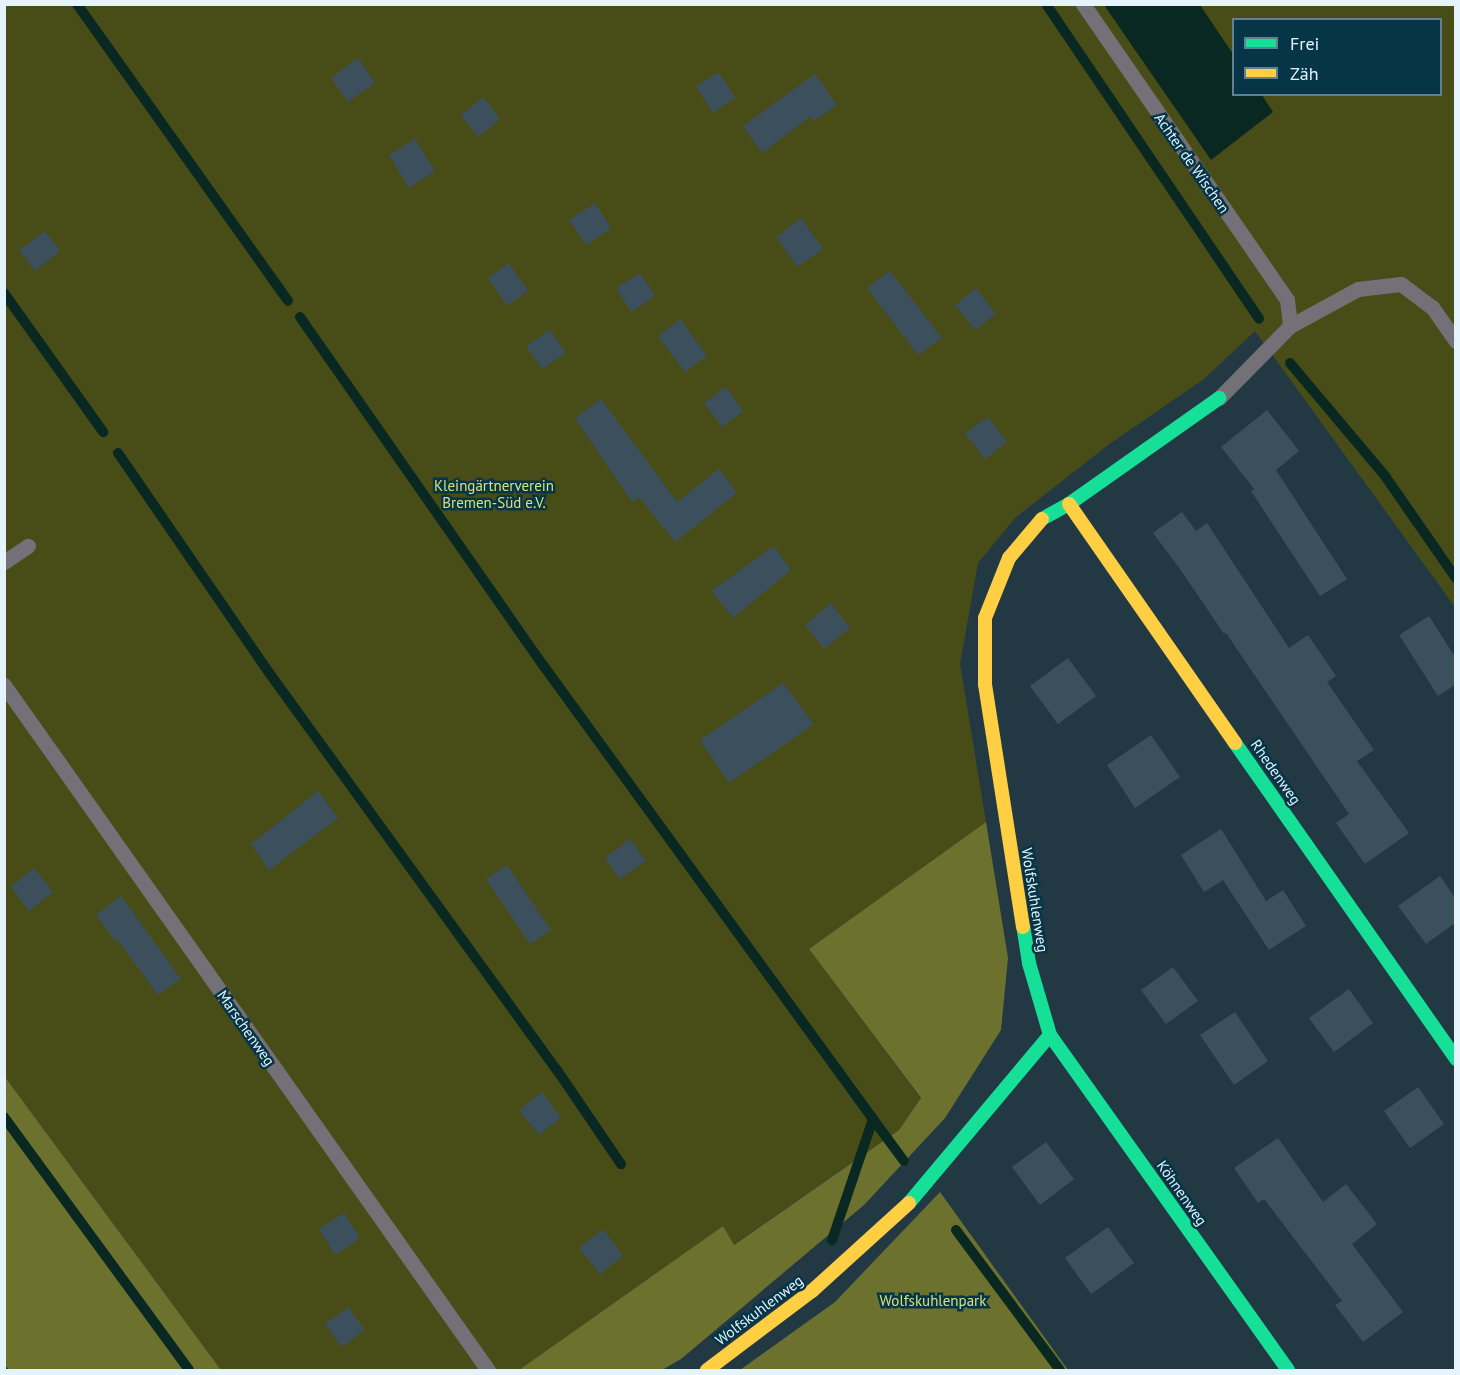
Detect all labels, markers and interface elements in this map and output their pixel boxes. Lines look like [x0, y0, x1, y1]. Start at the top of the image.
legend [1232, 18, 1442, 96]
text: Frei [1290, 32, 1319, 55]
text: Zäh [1290, 62, 1319, 85]
street label: Achter de Wischen [1151, 109, 1233, 217]
park label: Kleingärtnerverein Bremen-Süd e.V. [434, 476, 554, 511]
street label: Rhedenweg [1247, 736, 1305, 808]
street label: Wolfskuhlenweg [1018, 847, 1052, 953]
street label: Marschenweg [213, 987, 279, 1069]
street label: Köhnenweg [1153, 1157, 1211, 1229]
street label: Wolfskuhlenweg [712, 1271, 806, 1349]
park label: Wolfskuhlenpark [880, 1292, 986, 1310]

